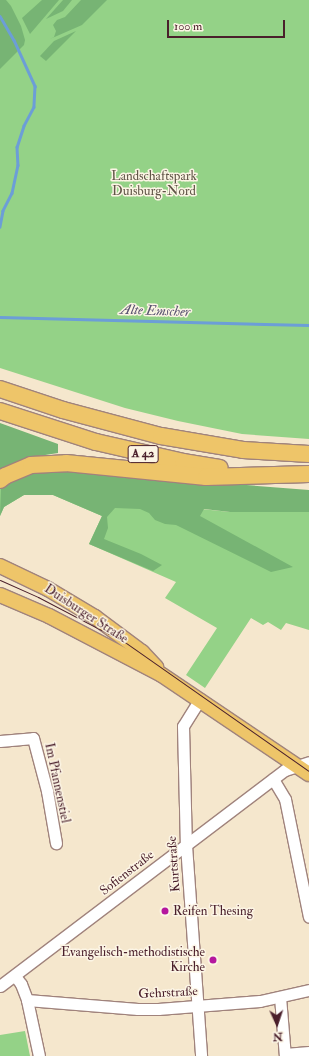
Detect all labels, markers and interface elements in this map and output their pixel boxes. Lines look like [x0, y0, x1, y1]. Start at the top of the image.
scale bar [169, 12, 287, 38]
text: 100 m [174, 19, 202, 34]
park label: Landschaftspark Duisburg-Nord [111, 169, 197, 200]
water label: Alte Emscher [120, 301, 190, 321]
road number: A 42 [127, 444, 159, 464]
street label: Duisburger Straße [41, 581, 131, 647]
street label: Im Pfannenstiel [41, 741, 73, 825]
street label: Kurtstraße [164, 836, 184, 892]
street label: Sofienstraße [97, 847, 157, 899]
place label: Reifen Thesing [173, 903, 253, 919]
marker: Reifen Thesing [160, 906, 170, 916]
place label: Evangelisch-methodistische Kirche [61, 945, 205, 976]
marker: Evangelisch-methodistische Kirche [208, 955, 218, 965]
street label: Gehrstraße [138, 984, 198, 1002]
north arrow [257, 1004, 297, 1044]
text: N [272, 1030, 283, 1043]

